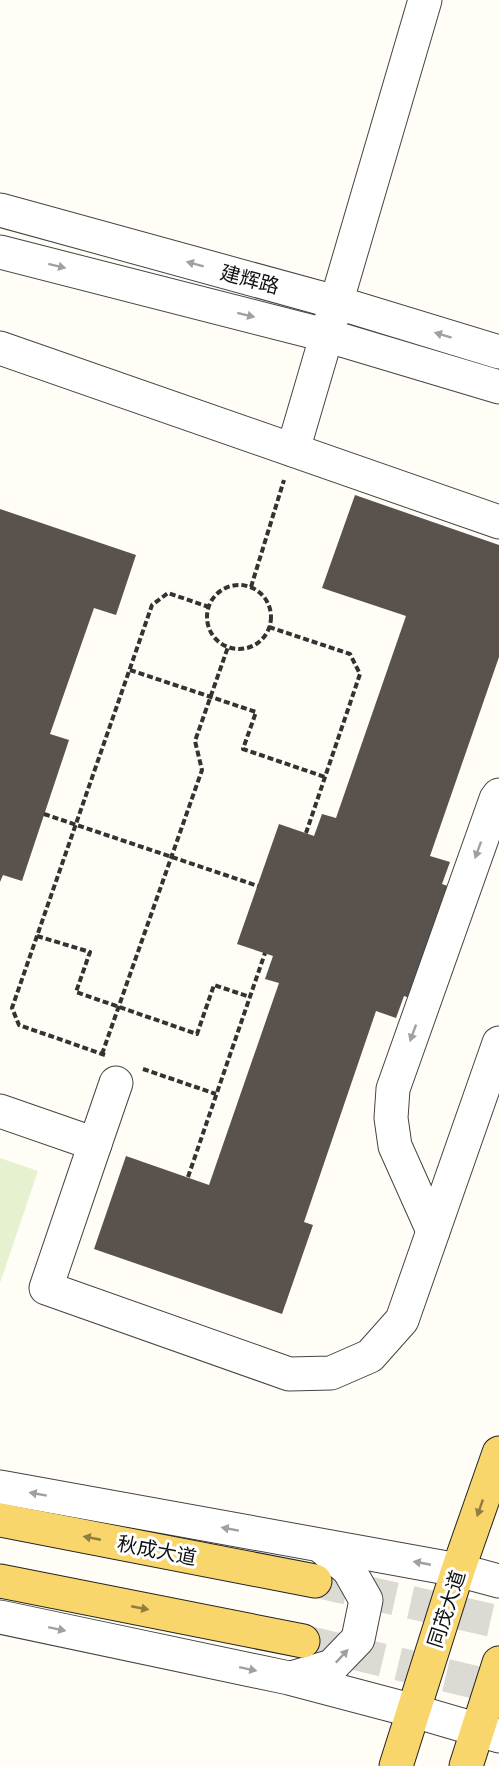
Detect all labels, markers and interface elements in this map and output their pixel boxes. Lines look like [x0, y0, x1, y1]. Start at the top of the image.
street label: 建辉路 [218, 258, 282, 300]
one-way arrow [186, 259, 204, 268]
one-way arrow [48, 262, 66, 272]
one-way arrow [236, 310, 255, 320]
one-way arrow [434, 330, 452, 339]
one-way arrow [473, 841, 483, 859]
one-way arrow [407, 1025, 417, 1043]
one-way arrow [28, 1489, 47, 1498]
one-way arrow [474, 1500, 484, 1518]
one-way arrow [220, 1524, 239, 1533]
street label: 秋成大道 [115, 1529, 199, 1571]
one-way arrow [82, 1533, 101, 1542]
one-way arrow [412, 1558, 431, 1567]
street label: 同茂大道 [421, 1567, 471, 1651]
one-way arrow [130, 1604, 149, 1614]
one-way arrow [48, 1625, 67, 1635]
one-way arrow [334, 1650, 348, 1664]
one-way arrow [239, 1665, 257, 1675]

